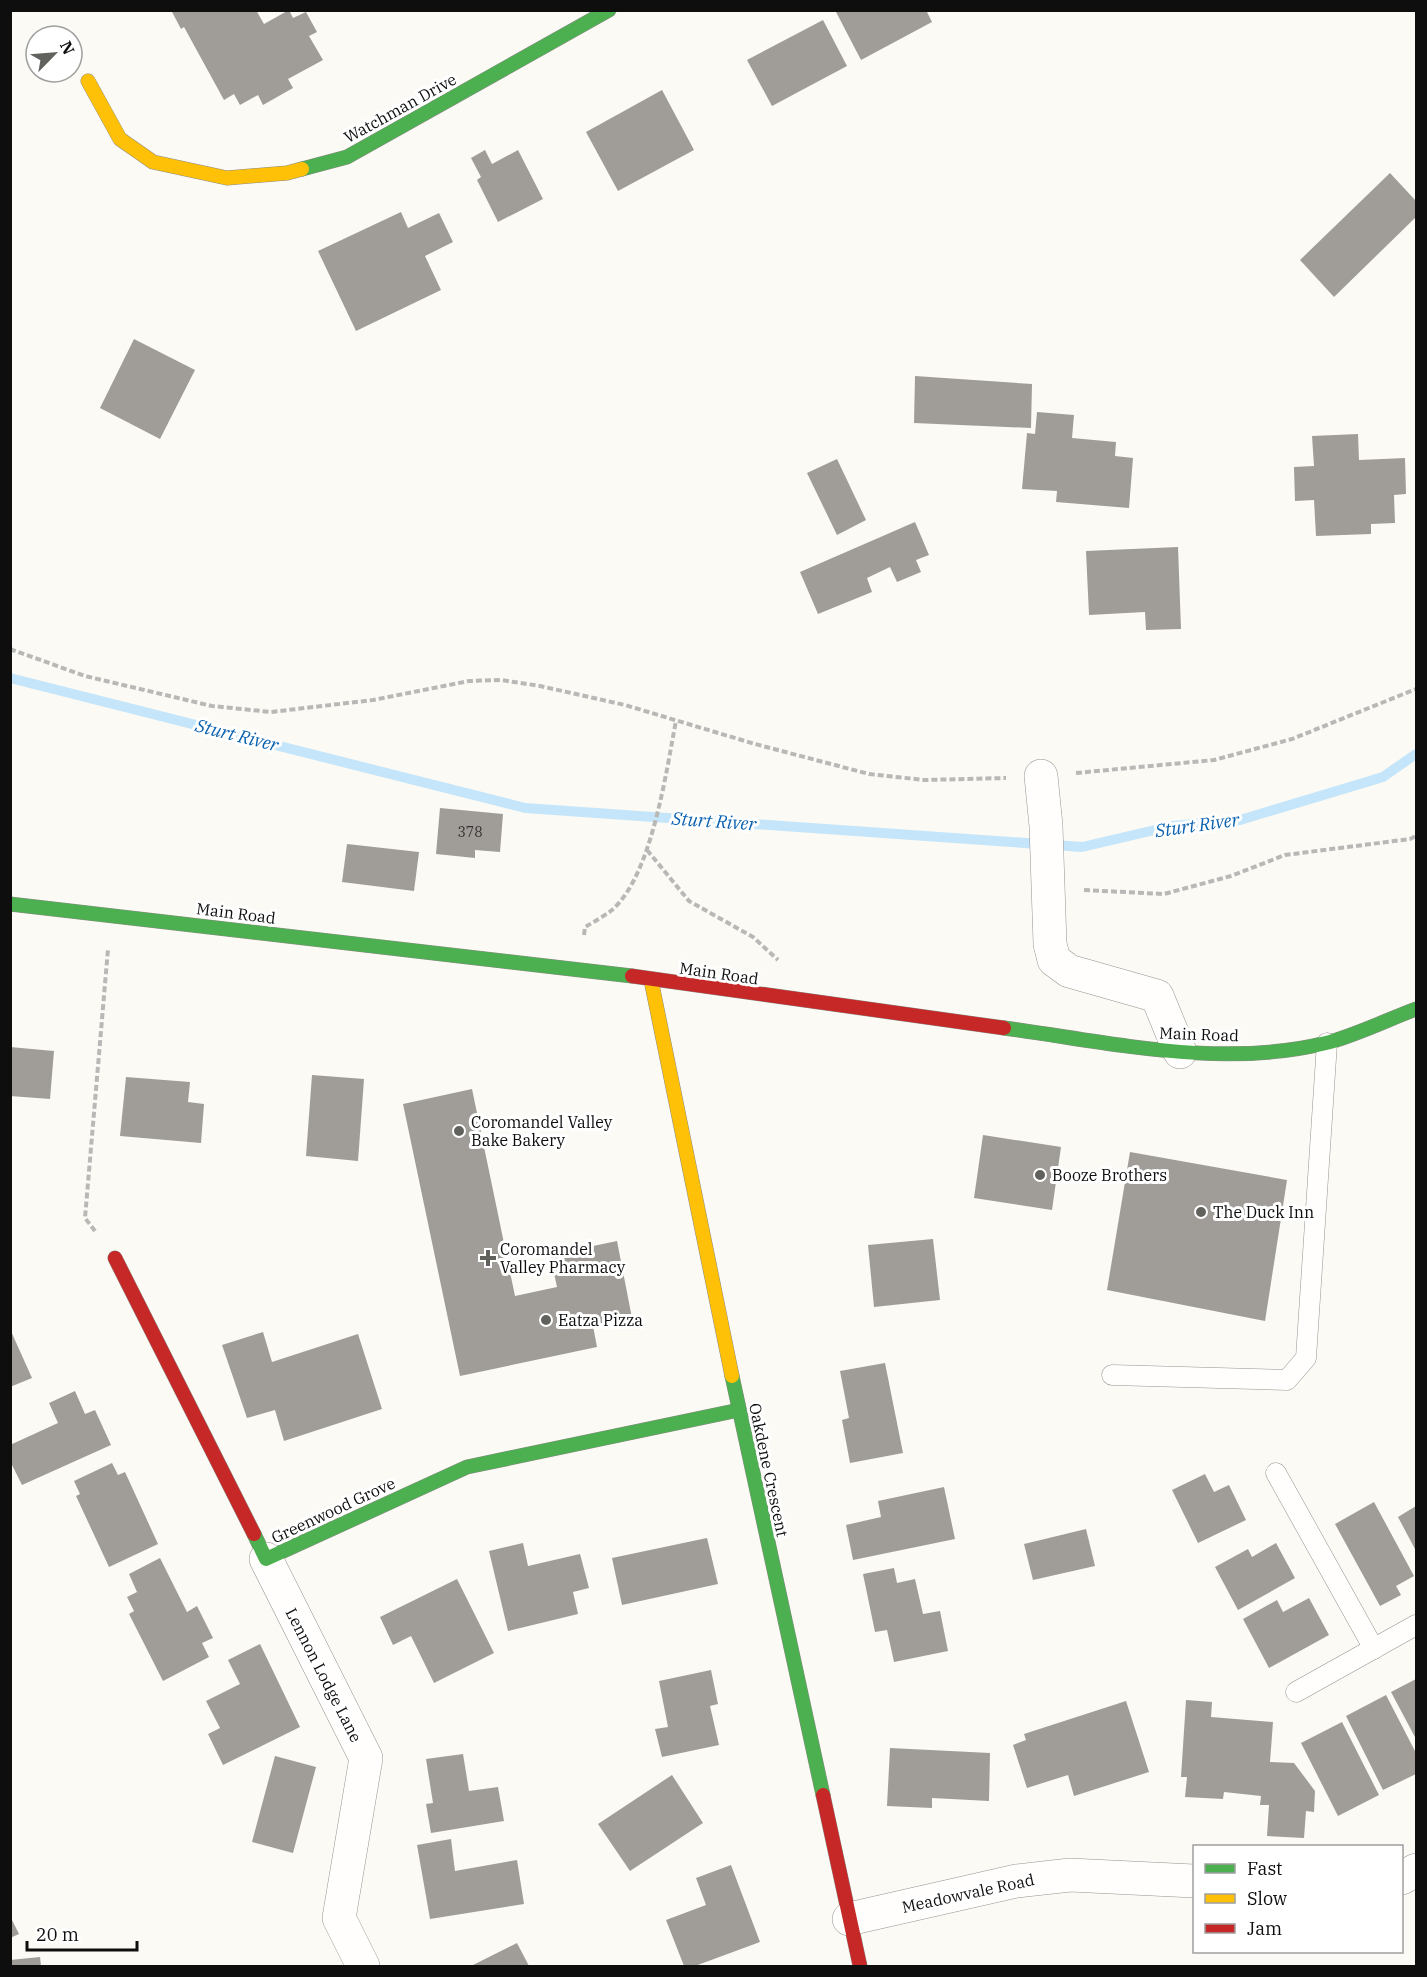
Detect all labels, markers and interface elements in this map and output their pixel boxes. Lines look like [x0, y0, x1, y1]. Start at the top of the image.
north arrow [24, 24, 84, 84]
text: N [56, 38, 79, 58]
street label: Watchman Drive [340, 69, 460, 147]
water label: Sturt River [192, 713, 282, 757]
water label: Sturt River [670, 806, 758, 836]
water label: Sturt River [1152, 808, 1242, 842]
house number: 378 [457, 823, 483, 841]
street label: Main Road [195, 898, 277, 928]
street label: Main Road [678, 958, 760, 988]
street label: Main Road [1159, 1023, 1240, 1045]
place label: Coromandel Valley Bake Bakery [471, 1112, 613, 1150]
marker: Coromandel Valley Bake Bakery [452, 1124, 466, 1138]
place label: Booze Brothers [1052, 1165, 1167, 1185]
marker: Booze Brothers [1033, 1168, 1047, 1182]
place label: The Duck Inn [1213, 1202, 1314, 1222]
marker: The Duck Inn [1194, 1205, 1208, 1219]
place label: Coromandel Valley Pharmacy [500, 1239, 626, 1277]
marker: Coromandel Valley Pharmacy [481, 1251, 495, 1265]
place label: Eatza Pizza [558, 1310, 643, 1330]
marker: Eatza Pizza [539, 1313, 553, 1327]
street label: Oakdene Crescent [745, 1401, 793, 1539]
street label: Greenwood Grove [268, 1473, 398, 1547]
street label: Lennon Lodge Lane [282, 1605, 366, 1745]
legend [1193, 1845, 1403, 1953]
text: Fast [1247, 1857, 1282, 1880]
street label: Meadowvale Road [900, 1869, 1036, 1917]
text: Slow [1247, 1887, 1287, 1910]
scale bar [27, 1914, 136, 1952]
text: Jam [1247, 1917, 1282, 1940]
text: 20 m [36, 1923, 79, 1946]

